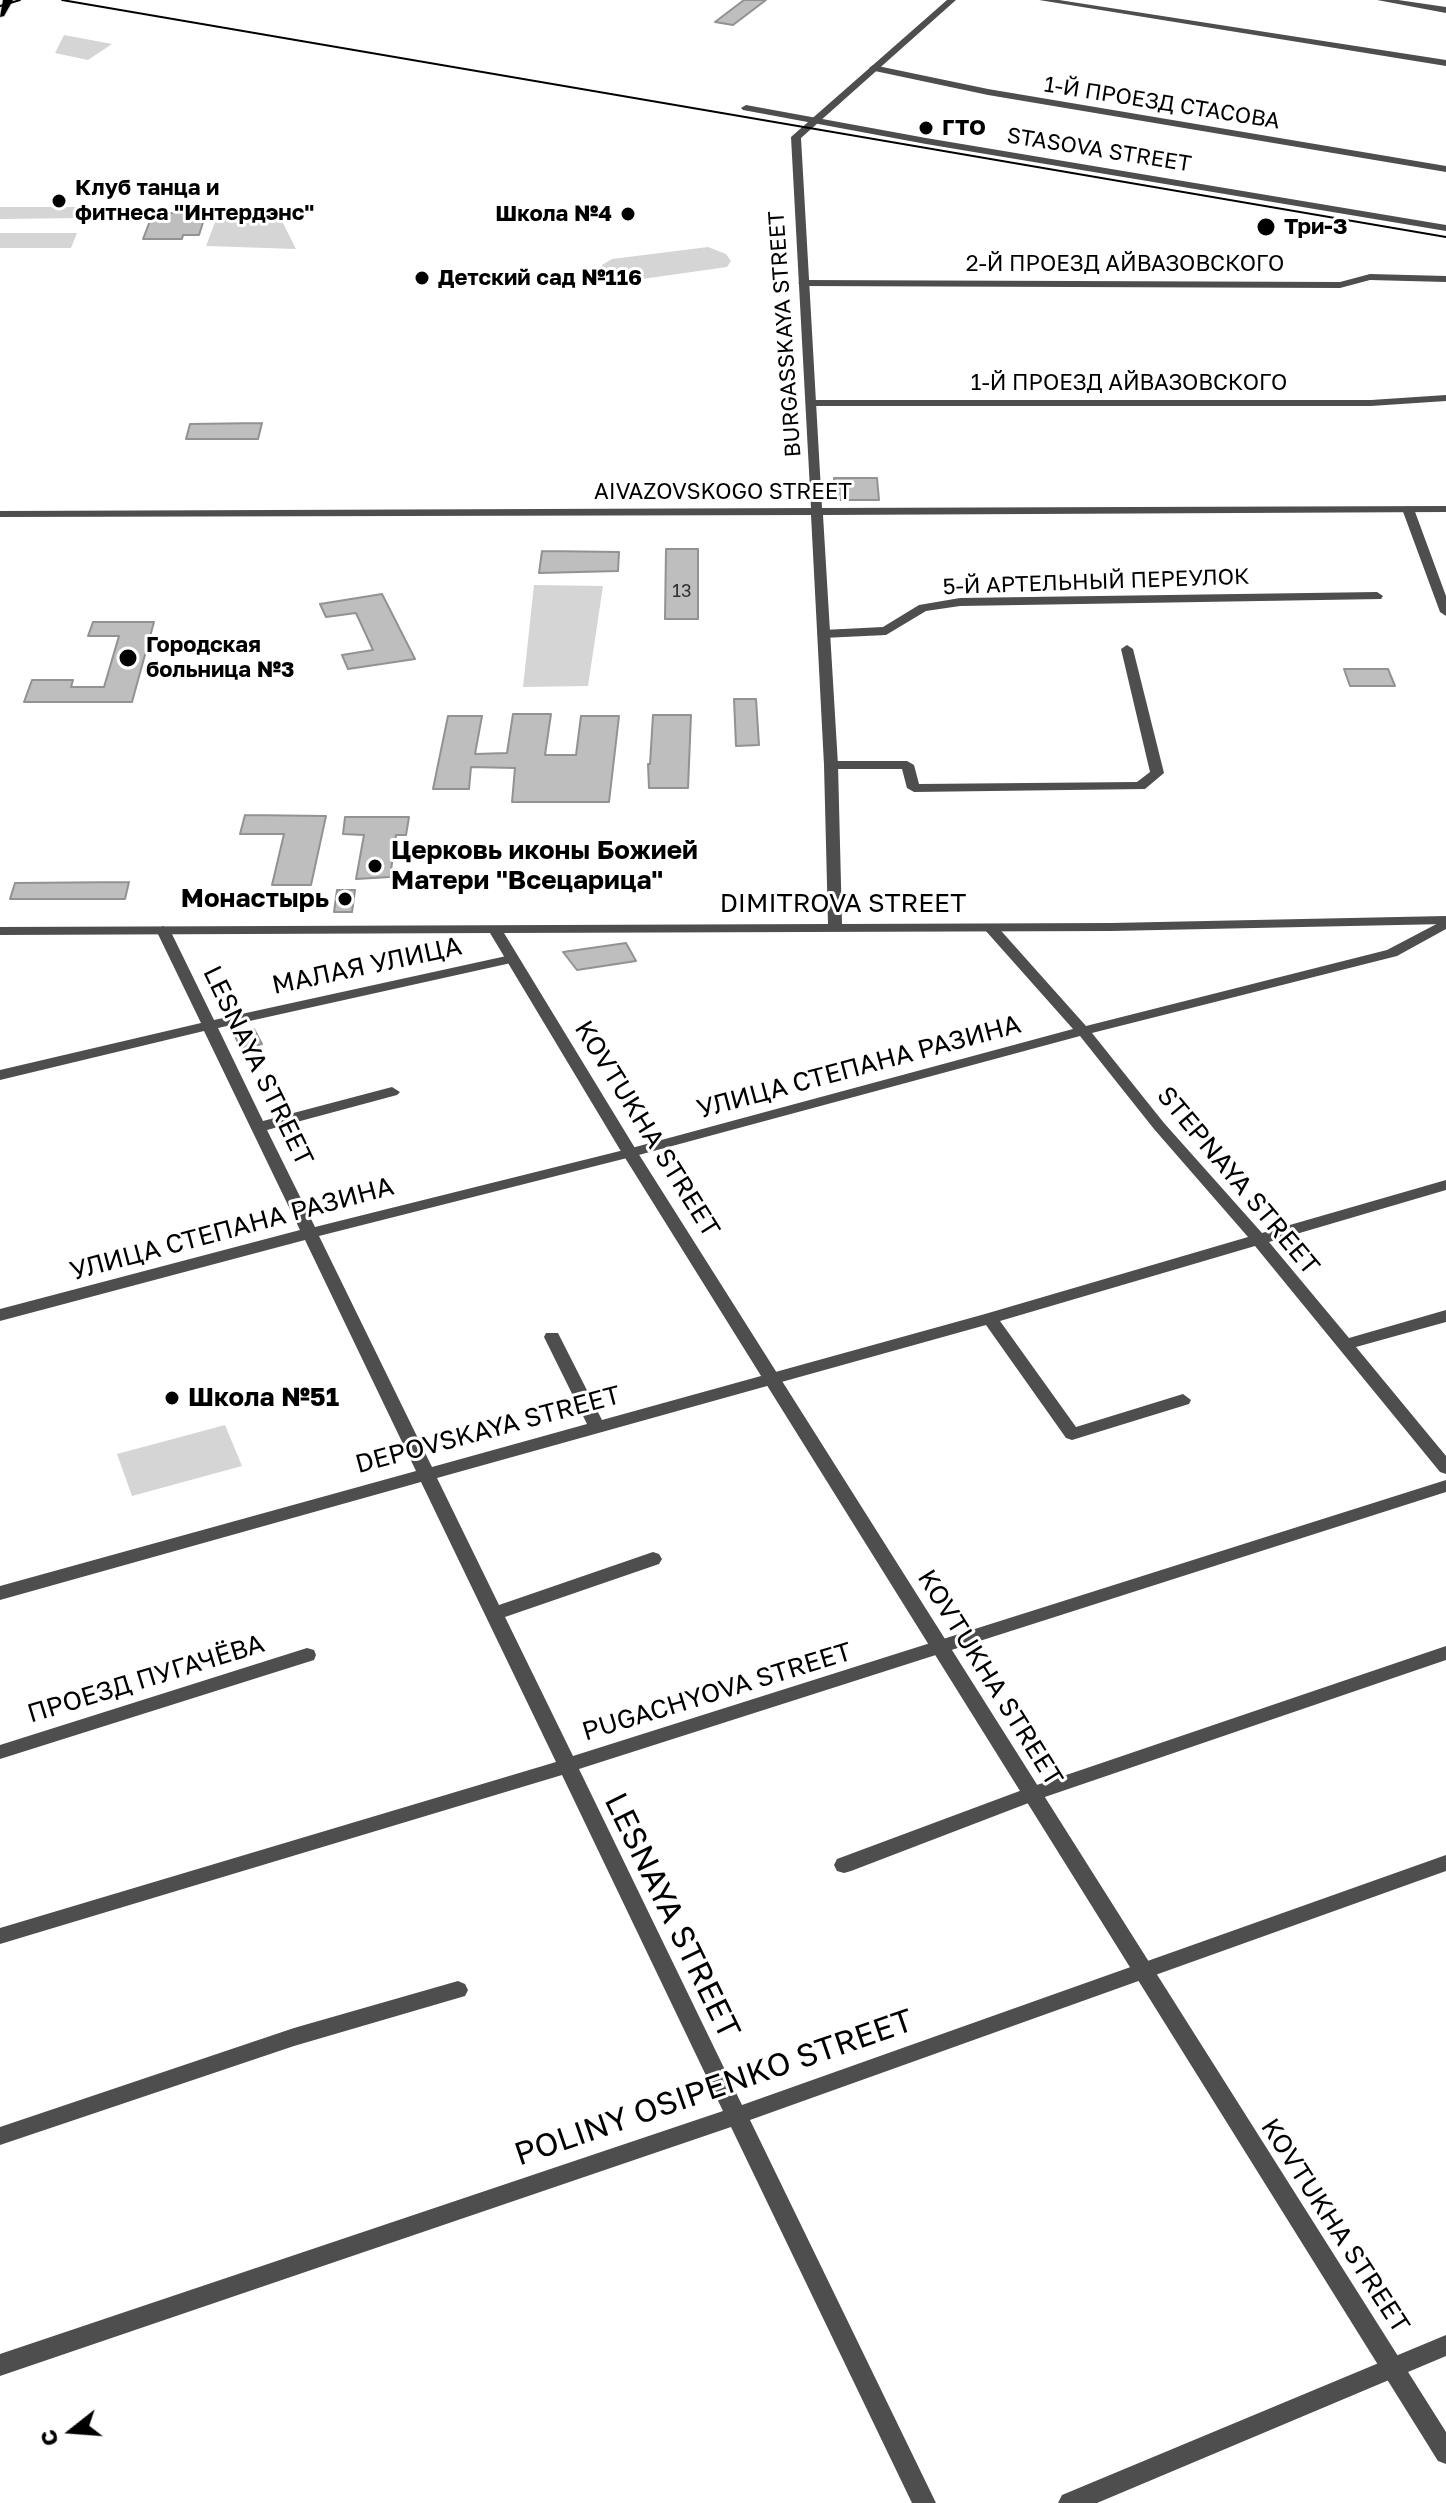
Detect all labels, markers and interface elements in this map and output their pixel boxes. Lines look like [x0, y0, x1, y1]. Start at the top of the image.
street label: 1-Й ПРОЕЗД СТАСОВА [1042, 71, 1282, 135]
place label: ГТО [942, 115, 986, 141]
marker: ГТО [917, 119, 935, 137]
street label: STASOVA STREET [1005, 122, 1193, 178]
place label: Клуб танца и фитнеса "Интердэнс" [75, 175, 314, 226]
marker: Клуб танца и фитнеса "Интердэнс" [50, 192, 68, 210]
place label: Школа №4 [495, 201, 612, 227]
marker: Школа №4 [619, 205, 637, 223]
street label: BURGASSKAYA STREET [763, 210, 807, 458]
place label: Три-З [1284, 214, 1347, 240]
marker: Три-З [1255, 216, 1277, 238]
street label: 2-Й ПРОЕЗД АЙВАЗОВСКОГО [966, 251, 1284, 277]
place label: Детский сад №116 [438, 265, 642, 291]
marker: Детский сад №116 [413, 269, 431, 287]
street label: 1-Й ПРОЕЗД АЙВАЗОВСКОГО [971, 370, 1287, 396]
street label: AIVAZOVSKOGO STREET [594, 479, 852, 505]
street label: 5-Й АРТЕЛЬНЫЙ ПЕРЕУЛОК [942, 563, 1250, 601]
house number: 13 [672, 580, 692, 602]
place label: Городская больница №3 [146, 632, 294, 684]
marker: Городская больница №3 [117, 647, 139, 669]
place label: Церковь иконы Божией Матери "Всецарица" [391, 835, 698, 896]
marker: Церковь иконы Божией Матери "Всецарица" [366, 857, 384, 875]
place label: Монастырь [181, 883, 329, 915]
street label: DIMITROVA STREET [720, 888, 966, 920]
marker: Монастырь [336, 890, 354, 908]
street label: МАЛАЯ УЛИЦА [269, 931, 465, 1001]
street label: LESNAYA STREET [196, 961, 320, 1171]
street label: УЛИЦА СТЕПАНА РАЗИНА [694, 1009, 1024, 1125]
street label: KOVTUKHA STREET [568, 1015, 726, 1243]
street label: STEPNAYA STREET [1150, 1080, 1326, 1282]
street label: УЛИЦА СТЕПАНА РАЗИНА [67, 1171, 397, 1287]
street label: DEPOVSKAYA STREET [352, 1380, 624, 1480]
place label: Школа №51 [188, 1382, 339, 1414]
marker: Школа №51 [163, 1389, 181, 1407]
street label: KOVTUKHA STREET [911, 1564, 1069, 1792]
street label: ПРОЕЗД ПУГАЧЁВА [24, 1628, 268, 1730]
street label: PUGACHYOVA STREET [579, 1636, 855, 1748]
street label: LESNAYA STREET [596, 1787, 748, 2045]
street label: POLINY OSIPENKO STREET [510, 2002, 918, 2174]
street label: KOVTUKHA STREET [1254, 2113, 1416, 2339]
north arrow [32, 2391, 112, 2471]
text: С [33, 2427, 64, 2450]

